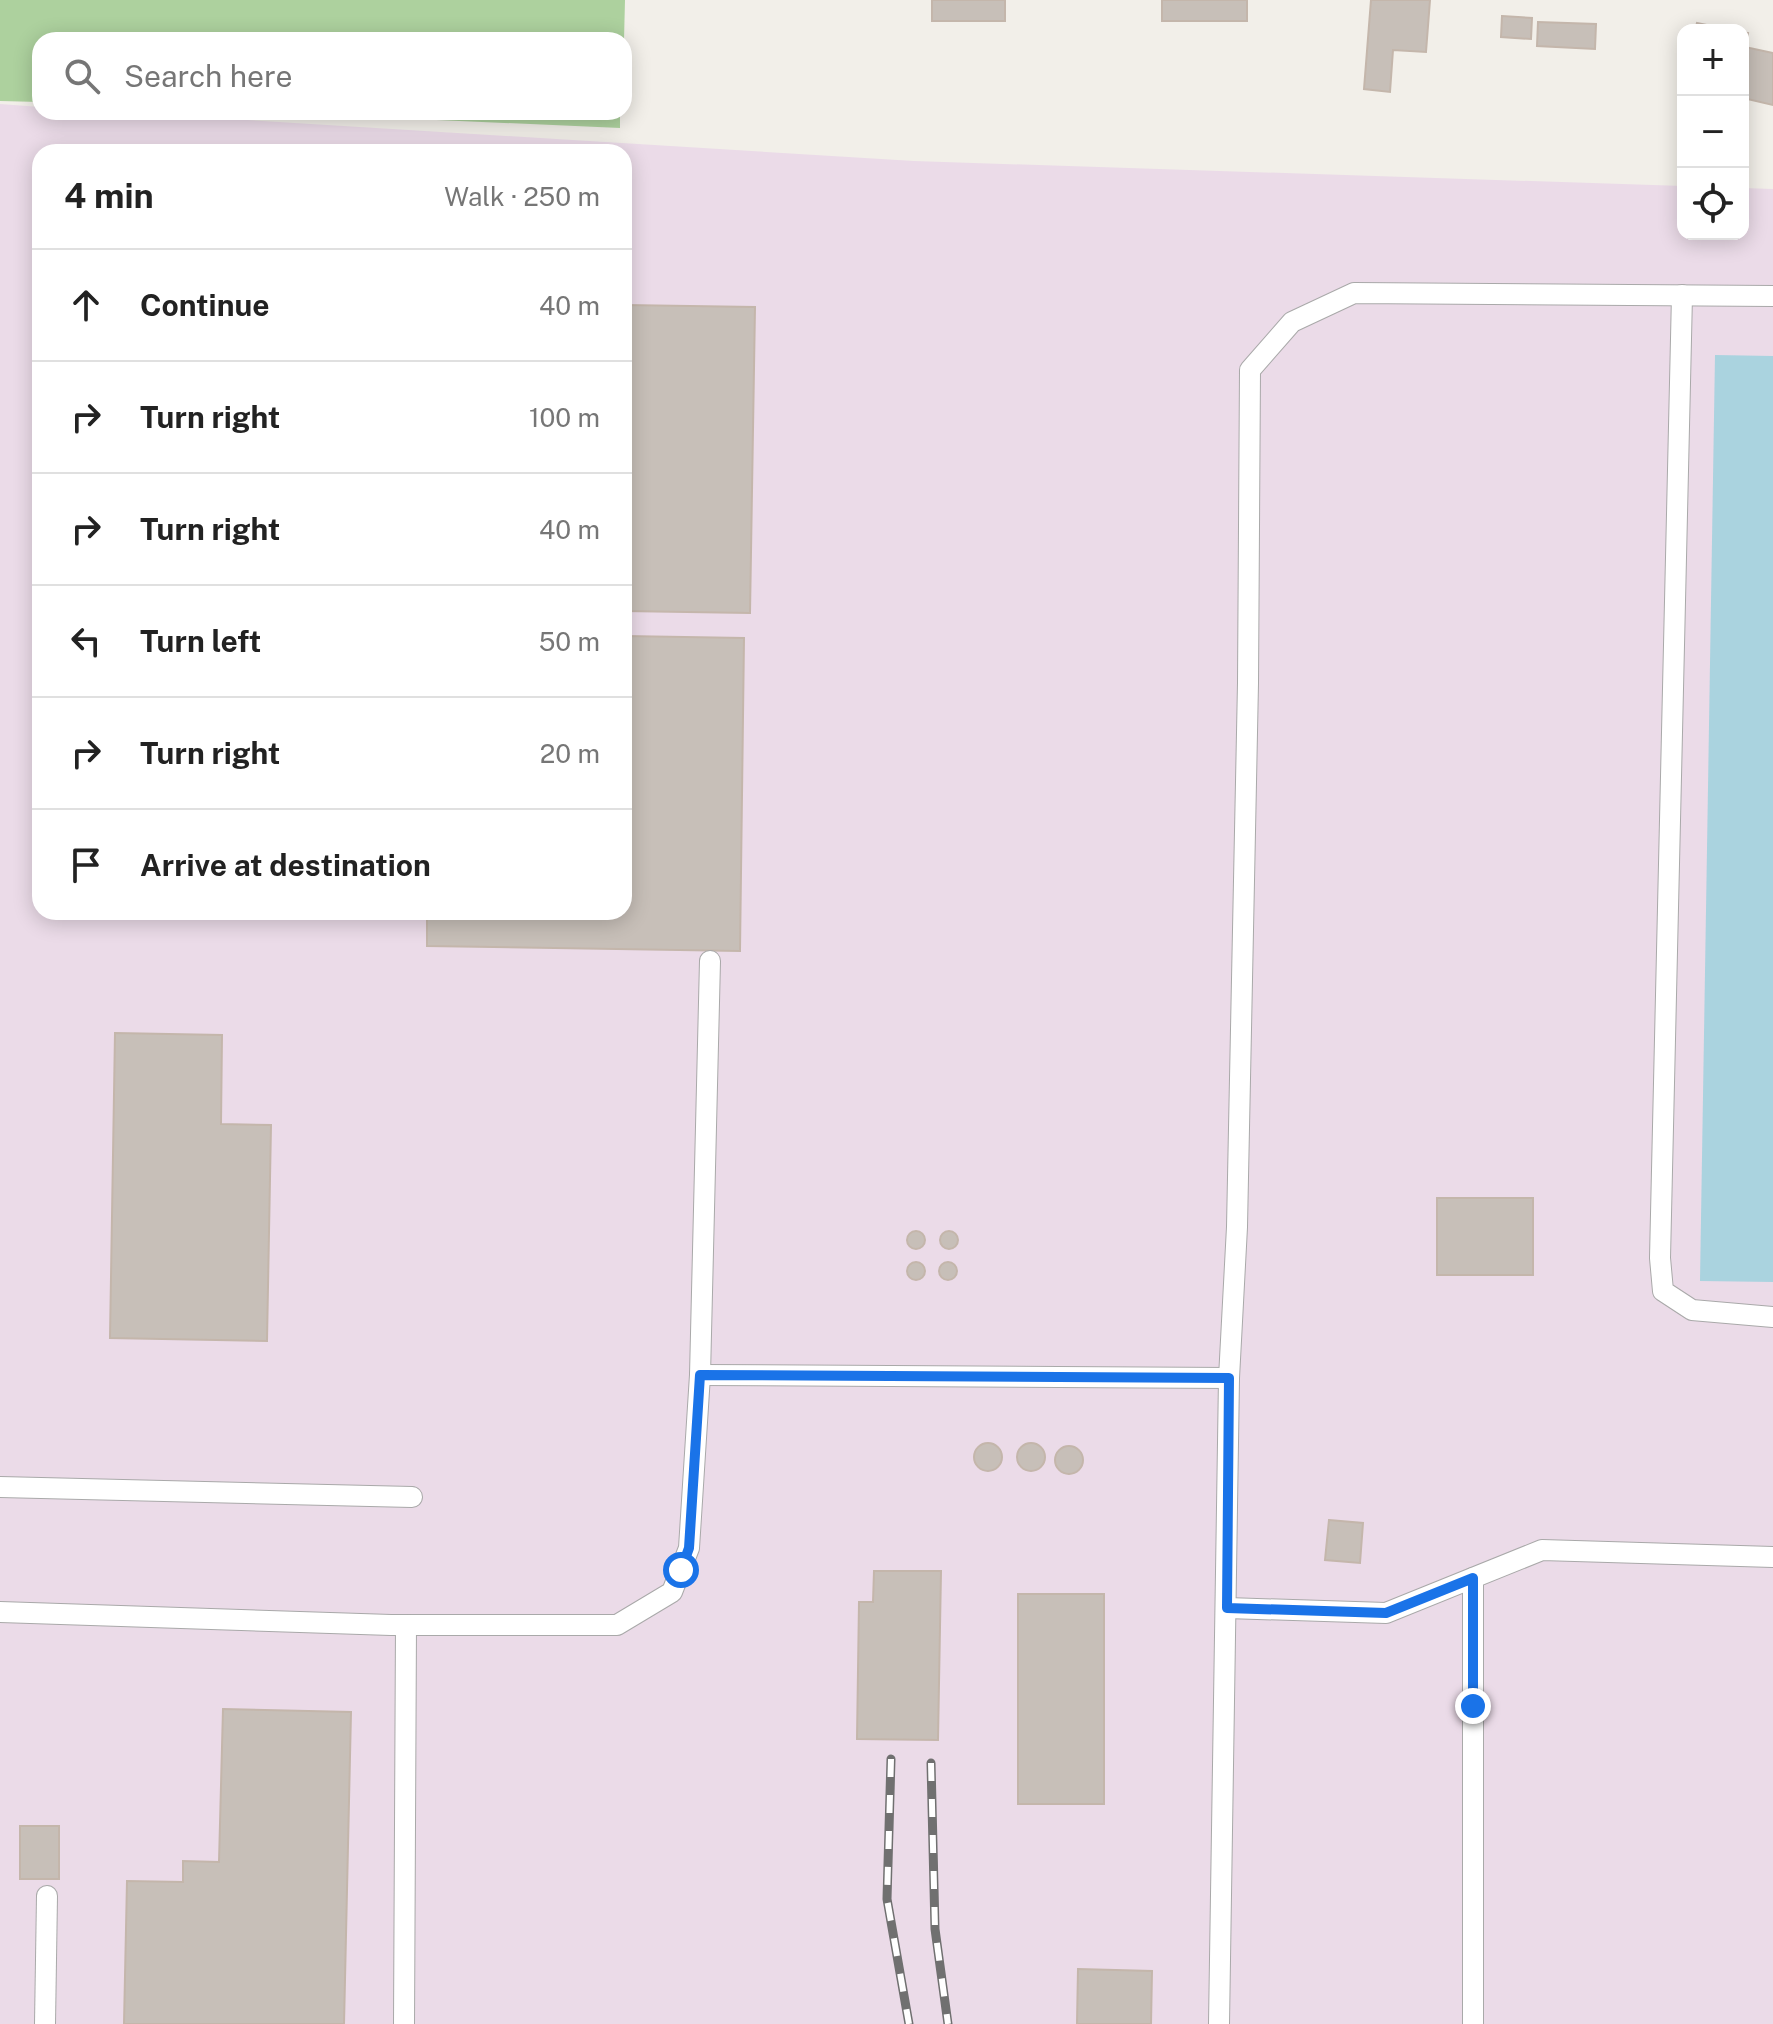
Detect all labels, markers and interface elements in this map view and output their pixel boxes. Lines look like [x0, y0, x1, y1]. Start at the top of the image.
map controls [1677, 24, 1749, 240]
button: + [1677, 24, 1749, 96]
search box [32, 32, 632, 120]
icon: search [60, 54, 104, 98]
text: Search here [124, 58, 292, 94]
button: − [1677, 96, 1749, 168]
button: locate [1677, 168, 1749, 240]
text: 4 min [64, 176, 154, 216]
text: Walk · 250 m [444, 181, 600, 212]
icon: ahead [64, 283, 108, 327]
text: Continue [140, 287, 270, 323]
text: 40 m [539, 290, 600, 321]
icon: right [64, 395, 108, 439]
text: Turn right [140, 399, 280, 435]
text: 100 m [529, 402, 600, 433]
icon: right [64, 507, 108, 551]
text: Turn right [140, 511, 280, 547]
text: 40 m [539, 514, 600, 545]
icon: left [64, 619, 108, 663]
text: Turn left [140, 623, 261, 659]
text: 50 m [539, 626, 600, 657]
icon: right [64, 731, 108, 775]
text: Turn right [140, 735, 280, 771]
text: 20 m [540, 738, 600, 769]
icon: arrive [64, 843, 108, 887]
text: Arrive at destination [140, 847, 431, 883]
route start [663, 1552, 699, 1588]
route end [1455, 1688, 1491, 1724]

